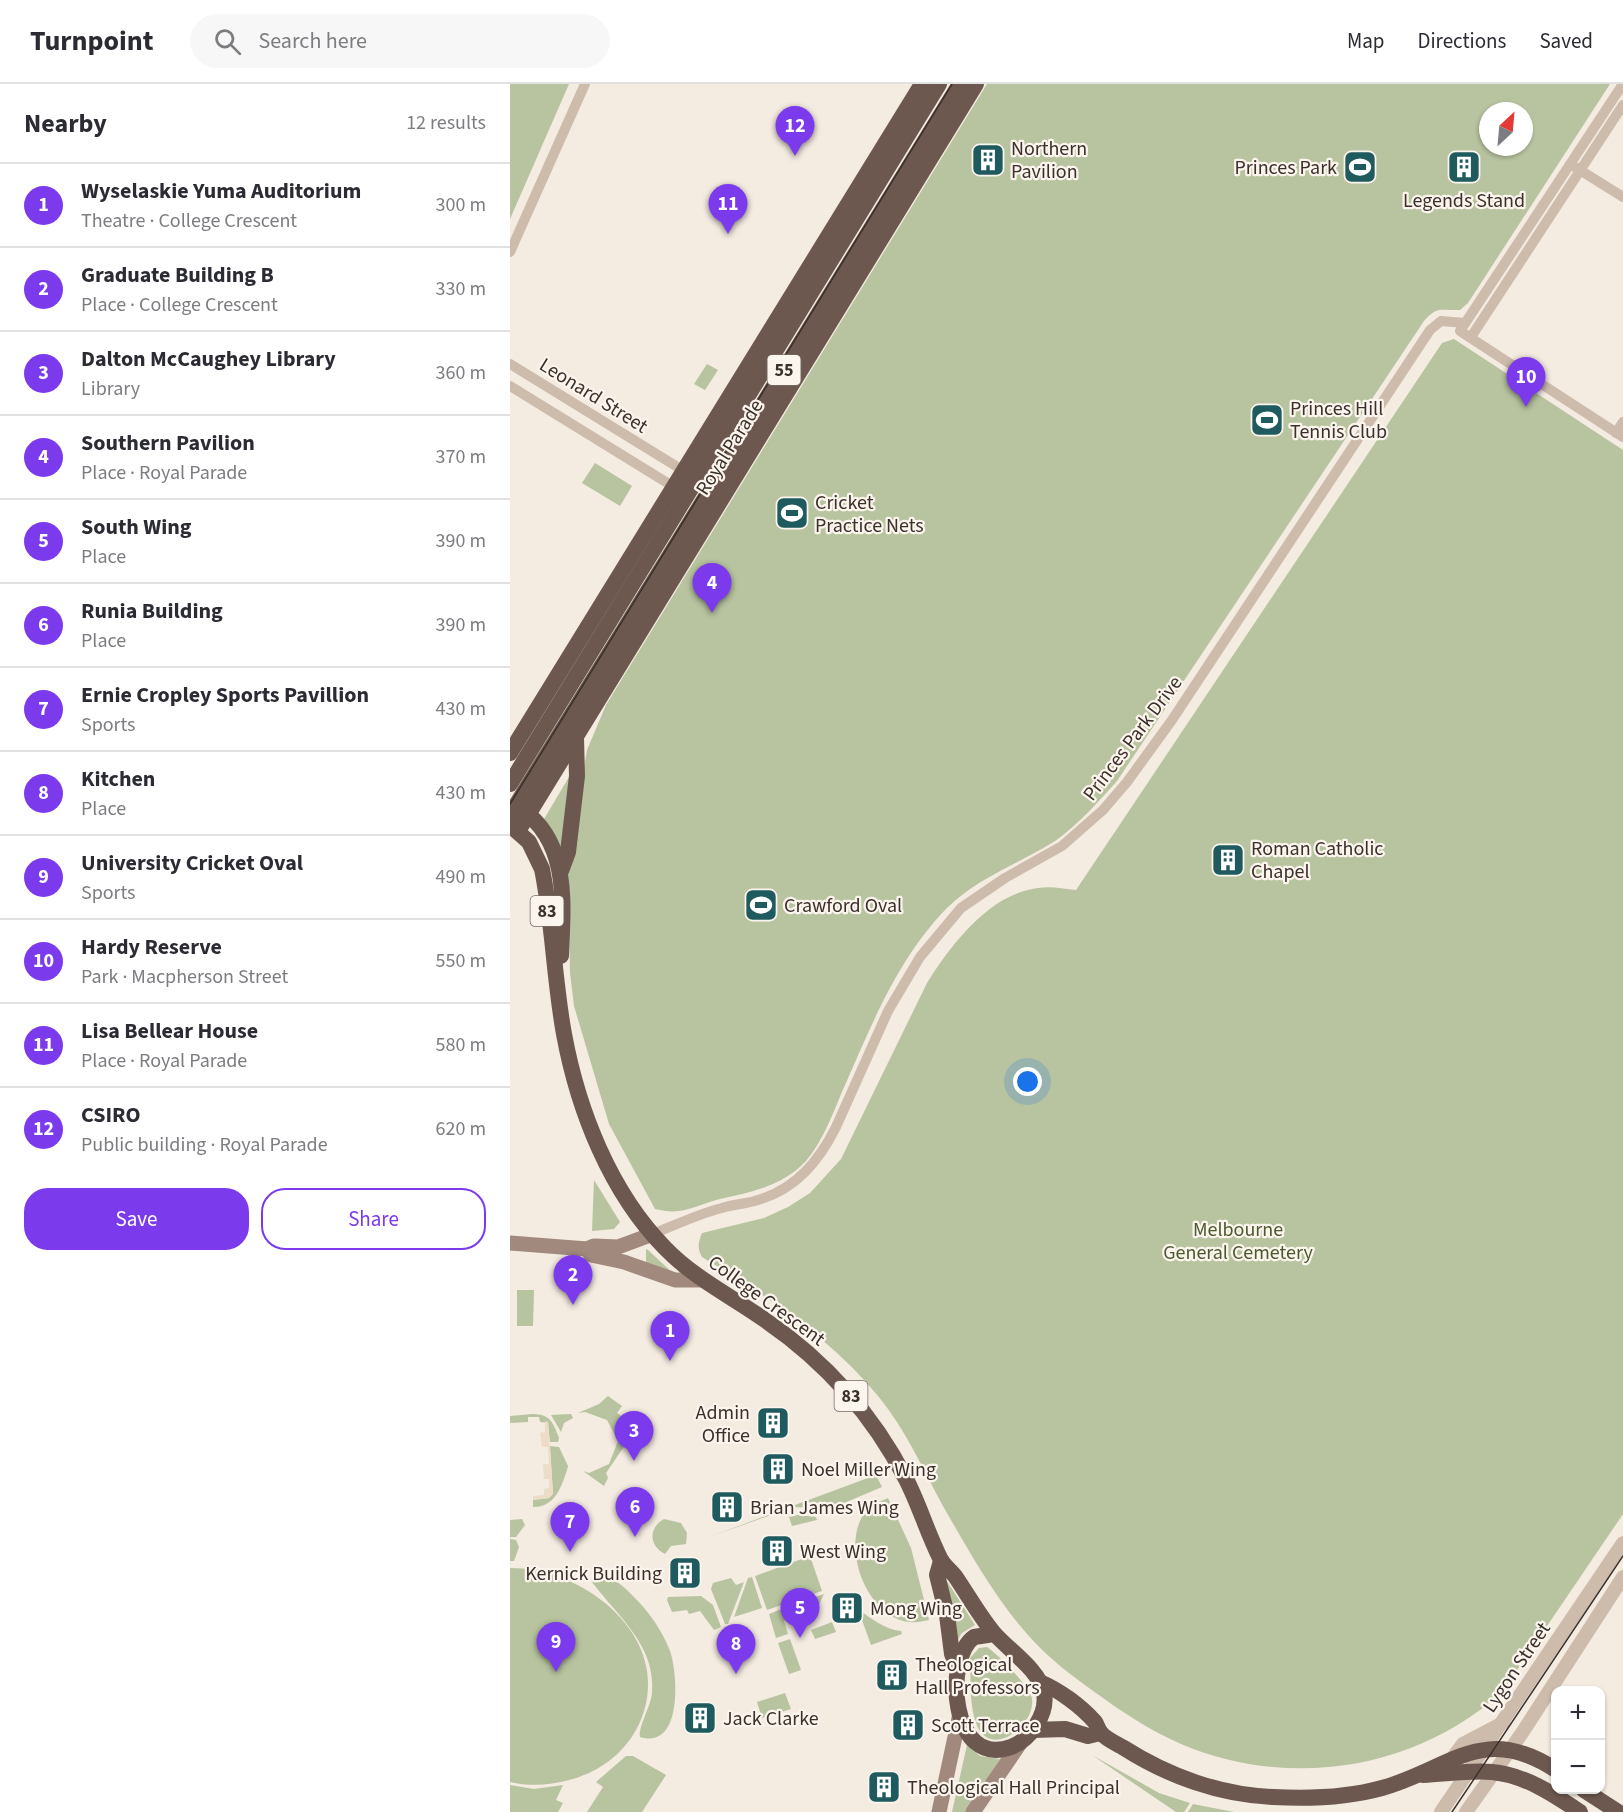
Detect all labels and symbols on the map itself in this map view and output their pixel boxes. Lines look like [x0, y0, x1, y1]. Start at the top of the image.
north arrow [1479, 102, 1533, 156]
pin: 12 [776, 106, 814, 156]
place label: Northern Pavilion [1011, 135, 1087, 186]
building icon: Northern Pavilion [970, 142, 1006, 178]
sports icon: Princes Park [1342, 149, 1378, 185]
building icon: Legends Stand [1446, 149, 1482, 185]
place label: Princes Park [1234, 154, 1337, 182]
pin: 11 [708, 184, 748, 234]
place label: Legends Stand [1403, 187, 1525, 215]
street label: Leonard Street [534, 351, 653, 440]
road number: 55 [768, 355, 800, 385]
pin: 10 [1506, 358, 1546, 407]
street label: Royal Parade [689, 394, 770, 501]
place label: Princes Hill Tennis Club [1290, 395, 1387, 446]
sports icon: Princes Hill Tennis Club [1249, 402, 1285, 438]
place label: Cricket Practice Nets [815, 489, 924, 540]
sports icon: Cricket Practice Nets [774, 495, 810, 531]
pin: 4 [692, 564, 732, 613]
street label: Princes Park Drive [1077, 670, 1189, 807]
place label: Roman Catholic Chapel [1251, 835, 1383, 886]
building icon: Roman Catholic Chapel [1210, 842, 1246, 878]
sports icon: Crawford Oval [743, 887, 779, 923]
place label: Crawford Oval [784, 892, 902, 920]
road number: 83 [530, 896, 564, 926]
your location [1013, 1067, 1042, 1096]
park label: Melbourne General Cemetery [1163, 1216, 1313, 1267]
street label: College Crescent [702, 1249, 831, 1353]
pin: 2 [554, 1256, 592, 1305]
pin: 1 [650, 1312, 690, 1361]
road number: 83 [834, 1381, 868, 1411]
place label: Admin Office [696, 1399, 750, 1450]
building icon: Admin Office [755, 1405, 791, 1441]
pin: 3 [614, 1412, 654, 1461]
building icon: Noel Miller Wing [760, 1451, 796, 1487]
place label: Noel Miller Wing [801, 1456, 936, 1484]
pin: 6 [616, 1488, 654, 1537]
building icon: Brian James Wing [709, 1489, 745, 1525]
place label: Brian James Wing [750, 1494, 899, 1522]
pin: 7 [550, 1502, 590, 1552]
building icon: West Wing [759, 1533, 795, 1569]
place label: West Wing [800, 1538, 886, 1566]
building icon: Kernick Building [667, 1555, 703, 1591]
place label: Kernick Building [525, 1560, 662, 1588]
pin: 5 [780, 1588, 820, 1638]
building icon: Mong Wing [829, 1590, 865, 1626]
place label: Mong Wing [870, 1595, 962, 1623]
street label: Lygon Street [1476, 1616, 1558, 1719]
pin: 9 [536, 1622, 576, 1672]
pin: 8 [716, 1624, 756, 1674]
place label: Theological Hall Professors [915, 1651, 1040, 1702]
building icon: Theological Hall Professors [874, 1657, 910, 1693]
building icon: Jack Clarke [682, 1700, 718, 1736]
place label: Jack Clarke [723, 1705, 819, 1733]
building icon: Scott Terrace [890, 1707, 926, 1743]
place label: Scott Terrace [931, 1712, 1039, 1740]
building icon: Theological Hall Principal [866, 1769, 902, 1805]
place label: Theological Hall Principal [907, 1774, 1120, 1802]

